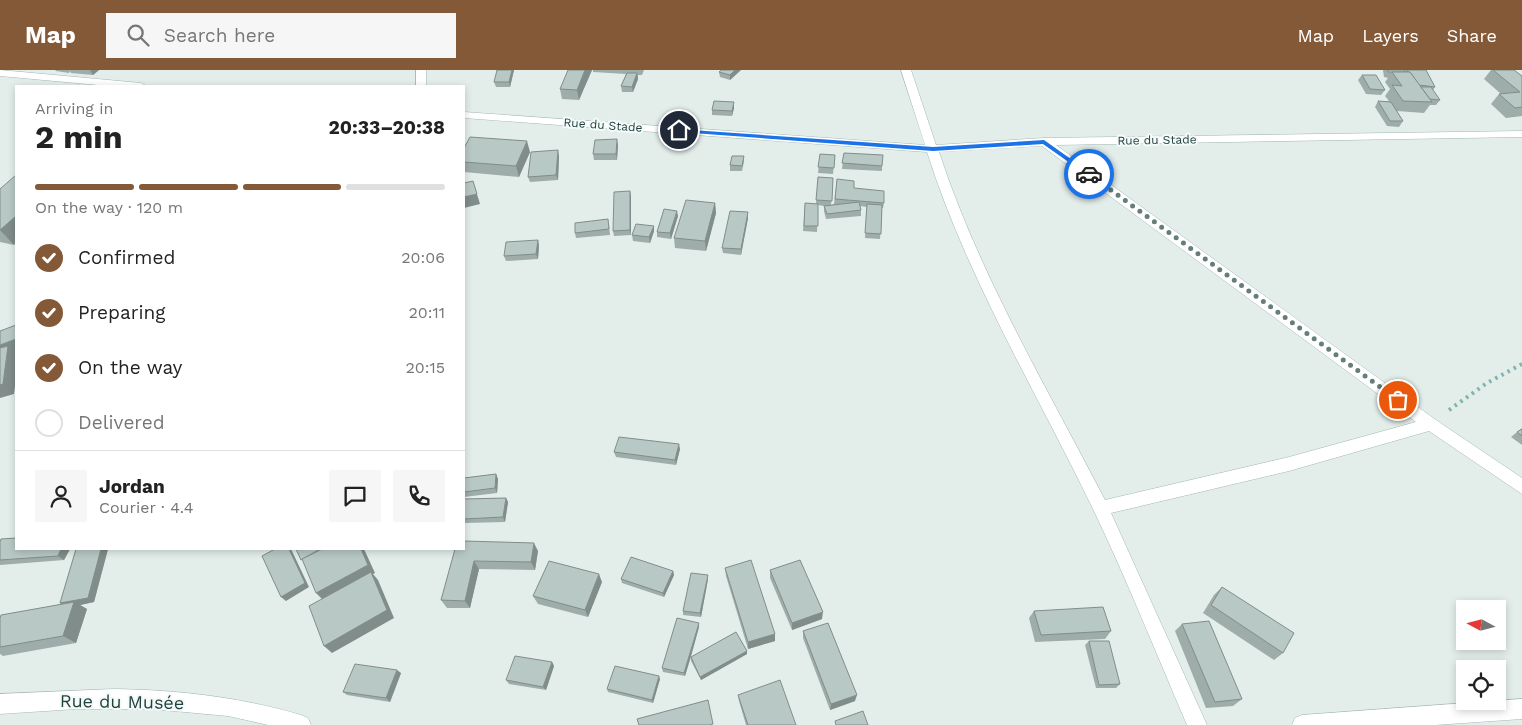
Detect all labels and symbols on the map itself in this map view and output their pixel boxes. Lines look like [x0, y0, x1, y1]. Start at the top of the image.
pin [658, 109, 700, 151]
street label: Rue du Stade [563, 115, 643, 135]
street label: Rue du Stade [1117, 132, 1197, 148]
courier [1064, 149, 1114, 199]
pin [1377, 379, 1419, 421]
north arrow [1456, 600, 1506, 650]
street label: Rue du Musée [60, 690, 184, 713]

